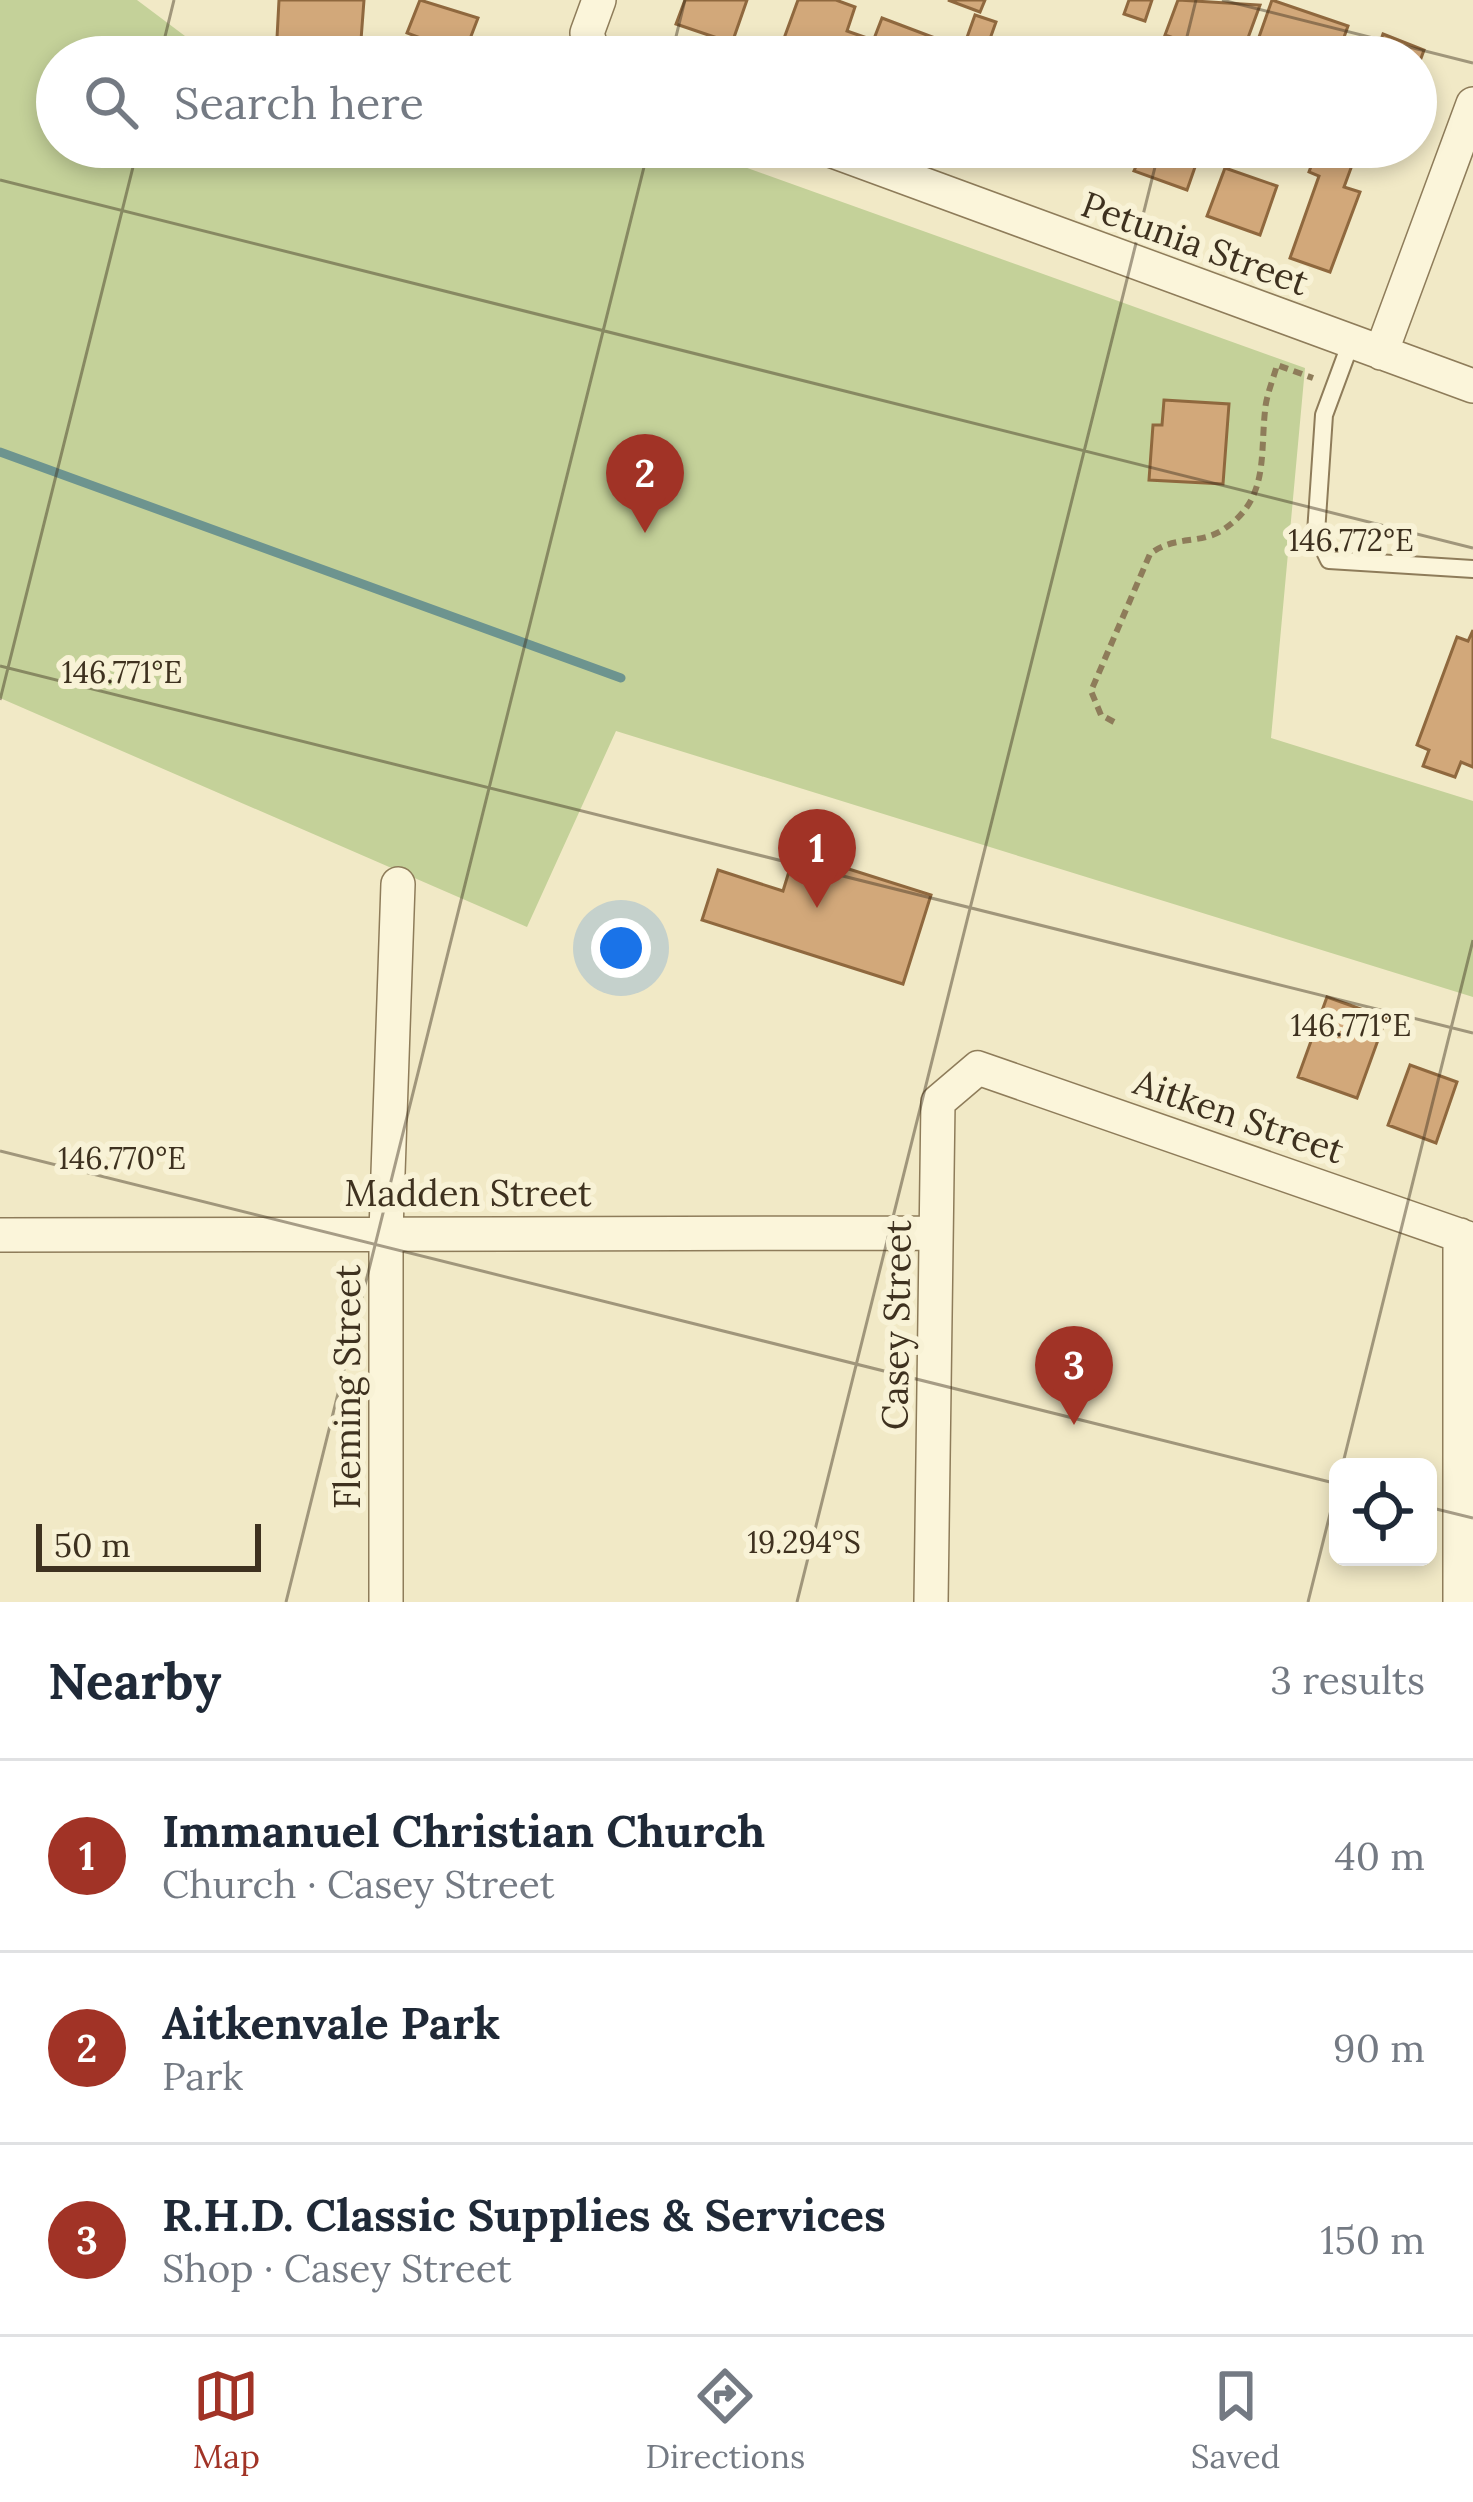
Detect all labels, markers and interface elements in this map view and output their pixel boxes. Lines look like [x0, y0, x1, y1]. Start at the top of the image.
search box [36, 36, 1437, 168]
icon: search [78, 69, 144, 135]
text: Search here [174, 74, 424, 131]
street label: Petunia Street [1075, 181, 1315, 305]
pin: 2 [606, 434, 684, 533]
text: 146.772°E [1288, 521, 1414, 559]
text: 146.771°E [62, 653, 182, 691]
pin: 1 [778, 809, 856, 908]
your location [591, 918, 651, 978]
text: 146.771°E [1291, 1006, 1411, 1044]
street label: Aitken Street [1127, 1058, 1350, 1173]
text: 146.770°E [58, 1139, 186, 1177]
street label: Madden Street [344, 1170, 592, 1216]
street label: Casey Street [871, 1219, 921, 1431]
street label: Fleming Street [324, 1265, 370, 1509]
pin: 3 [1035, 1326, 1113, 1425]
map controls [1329, 1458, 1437, 1566]
button: locate [1329, 1458, 1437, 1566]
scale bar [36, 1518, 261, 1571]
text: 19.294°S [747, 1523, 861, 1561]
text: 50 m [54, 1524, 131, 1566]
text: Nearby [48, 1648, 221, 1713]
text: 3 results [1270, 1655, 1425, 1705]
text: Immanuel Christian Church [162, 1802, 765, 1859]
text: 1 [79, 1831, 95, 1881]
text: 40 m [1335, 1831, 1425, 1881]
text: Church · Casey Street [162, 1859, 555, 1909]
text: Aitkenvale Park [162, 1994, 500, 2051]
text: 2 [77, 2023, 97, 2073]
text: 90 m [1333, 2023, 1425, 2073]
text: Park [162, 2051, 243, 2101]
text: R.H.D. Classic Supplies & Services [162, 2186, 886, 2243]
text: 3 [76, 2215, 98, 2265]
text: 150 m [1320, 2215, 1425, 2265]
text: Shop · Casey Street [162, 2243, 512, 2293]
tab: Map [193, 2363, 260, 2477]
tab: Directions [646, 2363, 805, 2477]
tab: Saved [1191, 2363, 1280, 2477]

